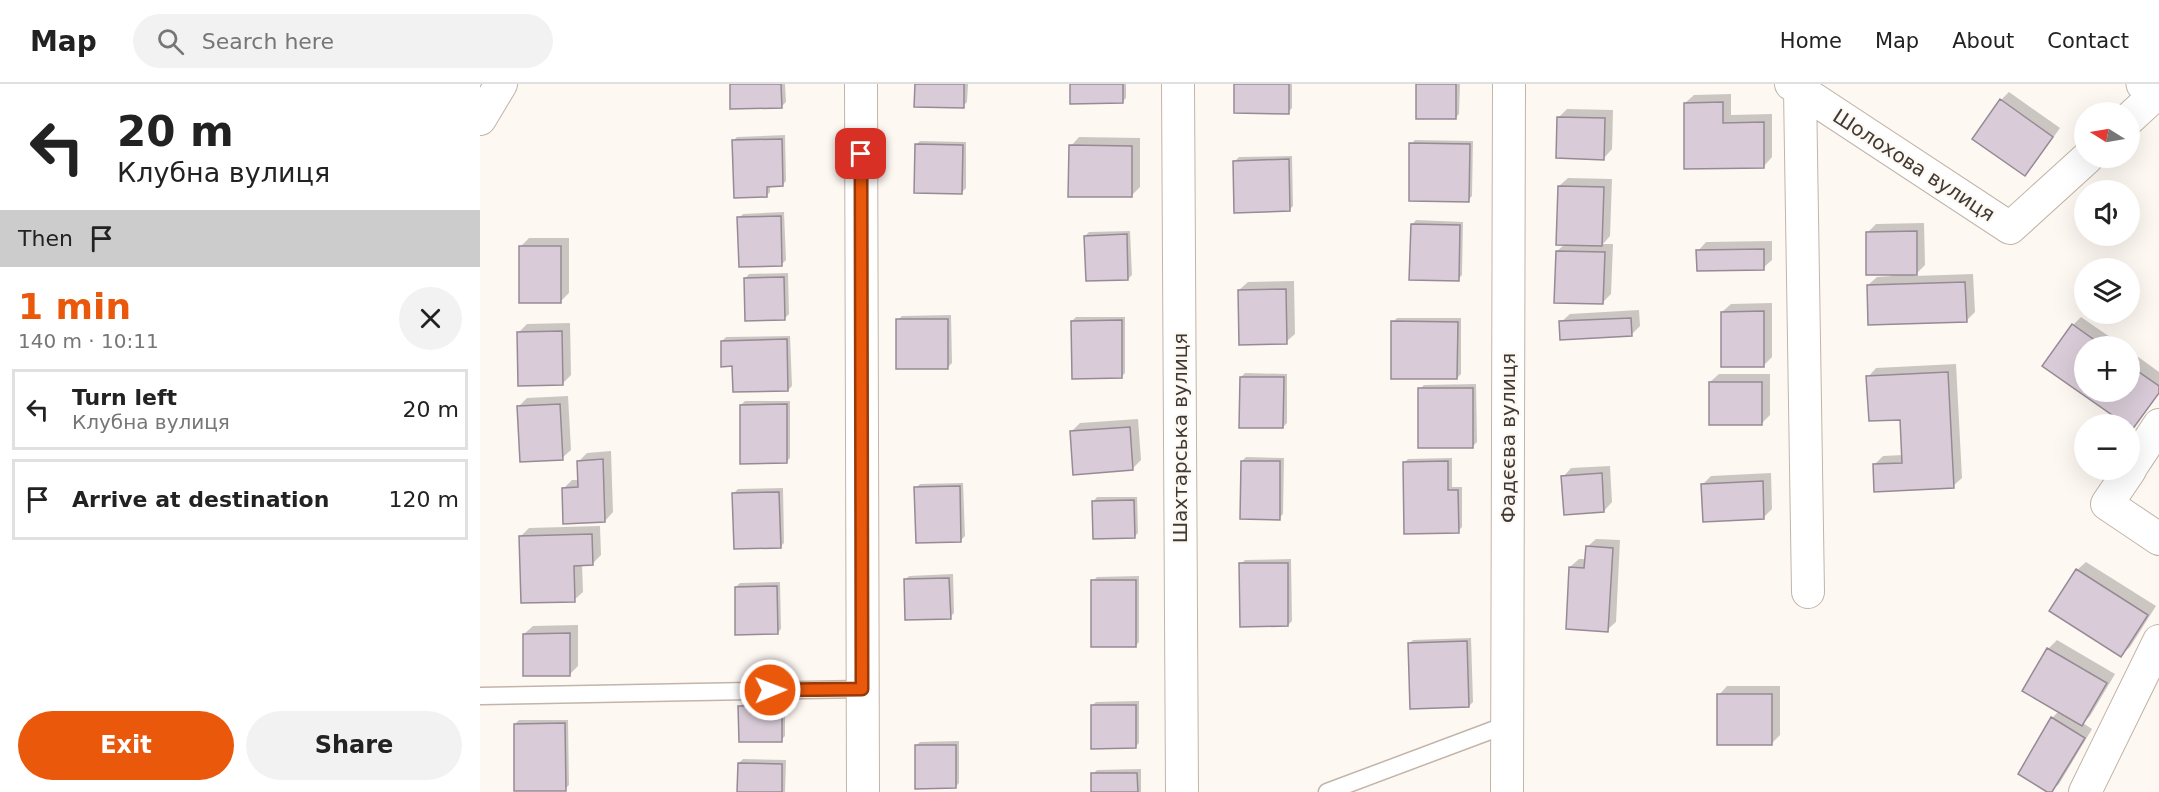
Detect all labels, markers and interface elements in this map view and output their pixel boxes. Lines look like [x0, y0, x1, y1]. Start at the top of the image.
search box [133, 14, 553, 68]
text: Map [30, 25, 97, 58]
icon: search [154, 25, 187, 58]
text: Search here [202, 29, 334, 54]
text: Home [1780, 29, 1842, 53]
text: Map [1875, 29, 1919, 53]
text: About [1952, 29, 2014, 53]
text: Contact [2047, 29, 2129, 53]
north arrow [2074, 102, 2140, 168]
map controls [2074, 102, 2140, 480]
street label: Шолохова вулиця [1829, 104, 1999, 226]
text: 20 m [117, 107, 234, 156]
icon: left [18, 108, 96, 186]
pin [835, 128, 886, 179]
icon: arrive [844, 137, 877, 170]
text: Клубна вулиця [117, 157, 330, 188]
button: sound [2074, 180, 2140, 246]
icon: arrive [85, 222, 118, 255]
text: Then [18, 226, 73, 251]
button: layers [2074, 258, 2140, 324]
text: 1 min [18, 286, 131, 327]
button: close [399, 287, 462, 350]
text: 140 m · 10:11 [18, 329, 159, 353]
street label: Шахтарська вулиця [1168, 333, 1192, 543]
button: + [2074, 336, 2140, 402]
street label: Фадєєва вулиця [1496, 353, 1520, 523]
text: Turn left [72, 385, 177, 410]
icon: left [21, 393, 54, 426]
text: 20 m [403, 397, 459, 422]
text: Клубна вулиця [72, 410, 230, 434]
button: − [2074, 414, 2140, 480]
icon: arrive [21, 483, 54, 516]
text: Arrive at destination [72, 487, 329, 512]
text: 120 m [389, 487, 459, 512]
position arrow [738, 658, 802, 722]
button: Exit [18, 711, 234, 780]
button: Share [246, 711, 462, 780]

